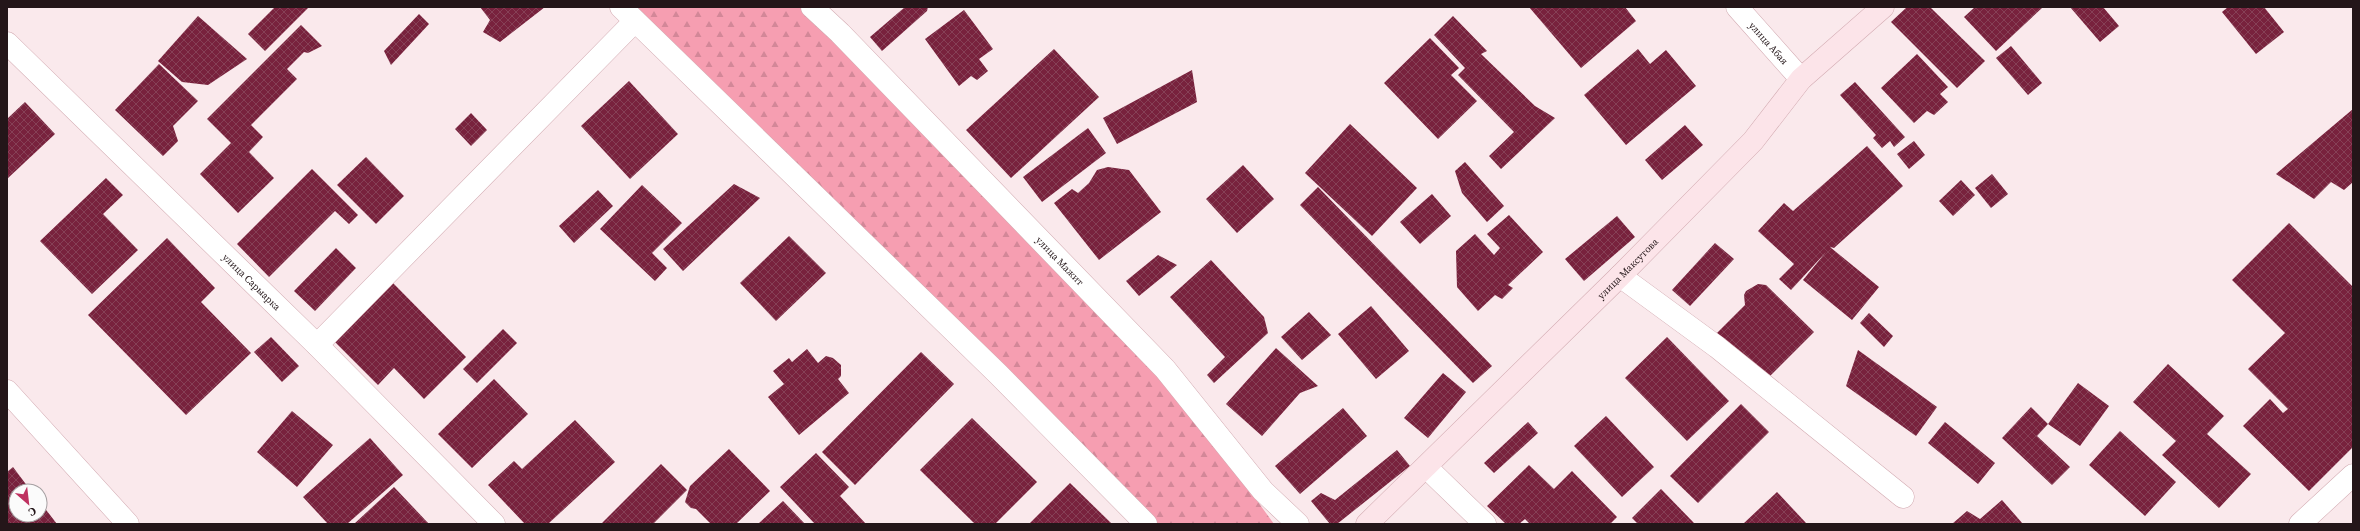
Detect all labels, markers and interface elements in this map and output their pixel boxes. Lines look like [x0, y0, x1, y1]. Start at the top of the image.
street label: улица Абая [1746, 19, 1791, 67]
street label: улица Мажит [1033, 234, 1087, 289]
street label: улица Максутова [1595, 235, 1662, 302]
street label: улица Сарыарка [220, 251, 284, 314]
north arrow [8, 483, 48, 523]
text: С [26, 503, 39, 520]

